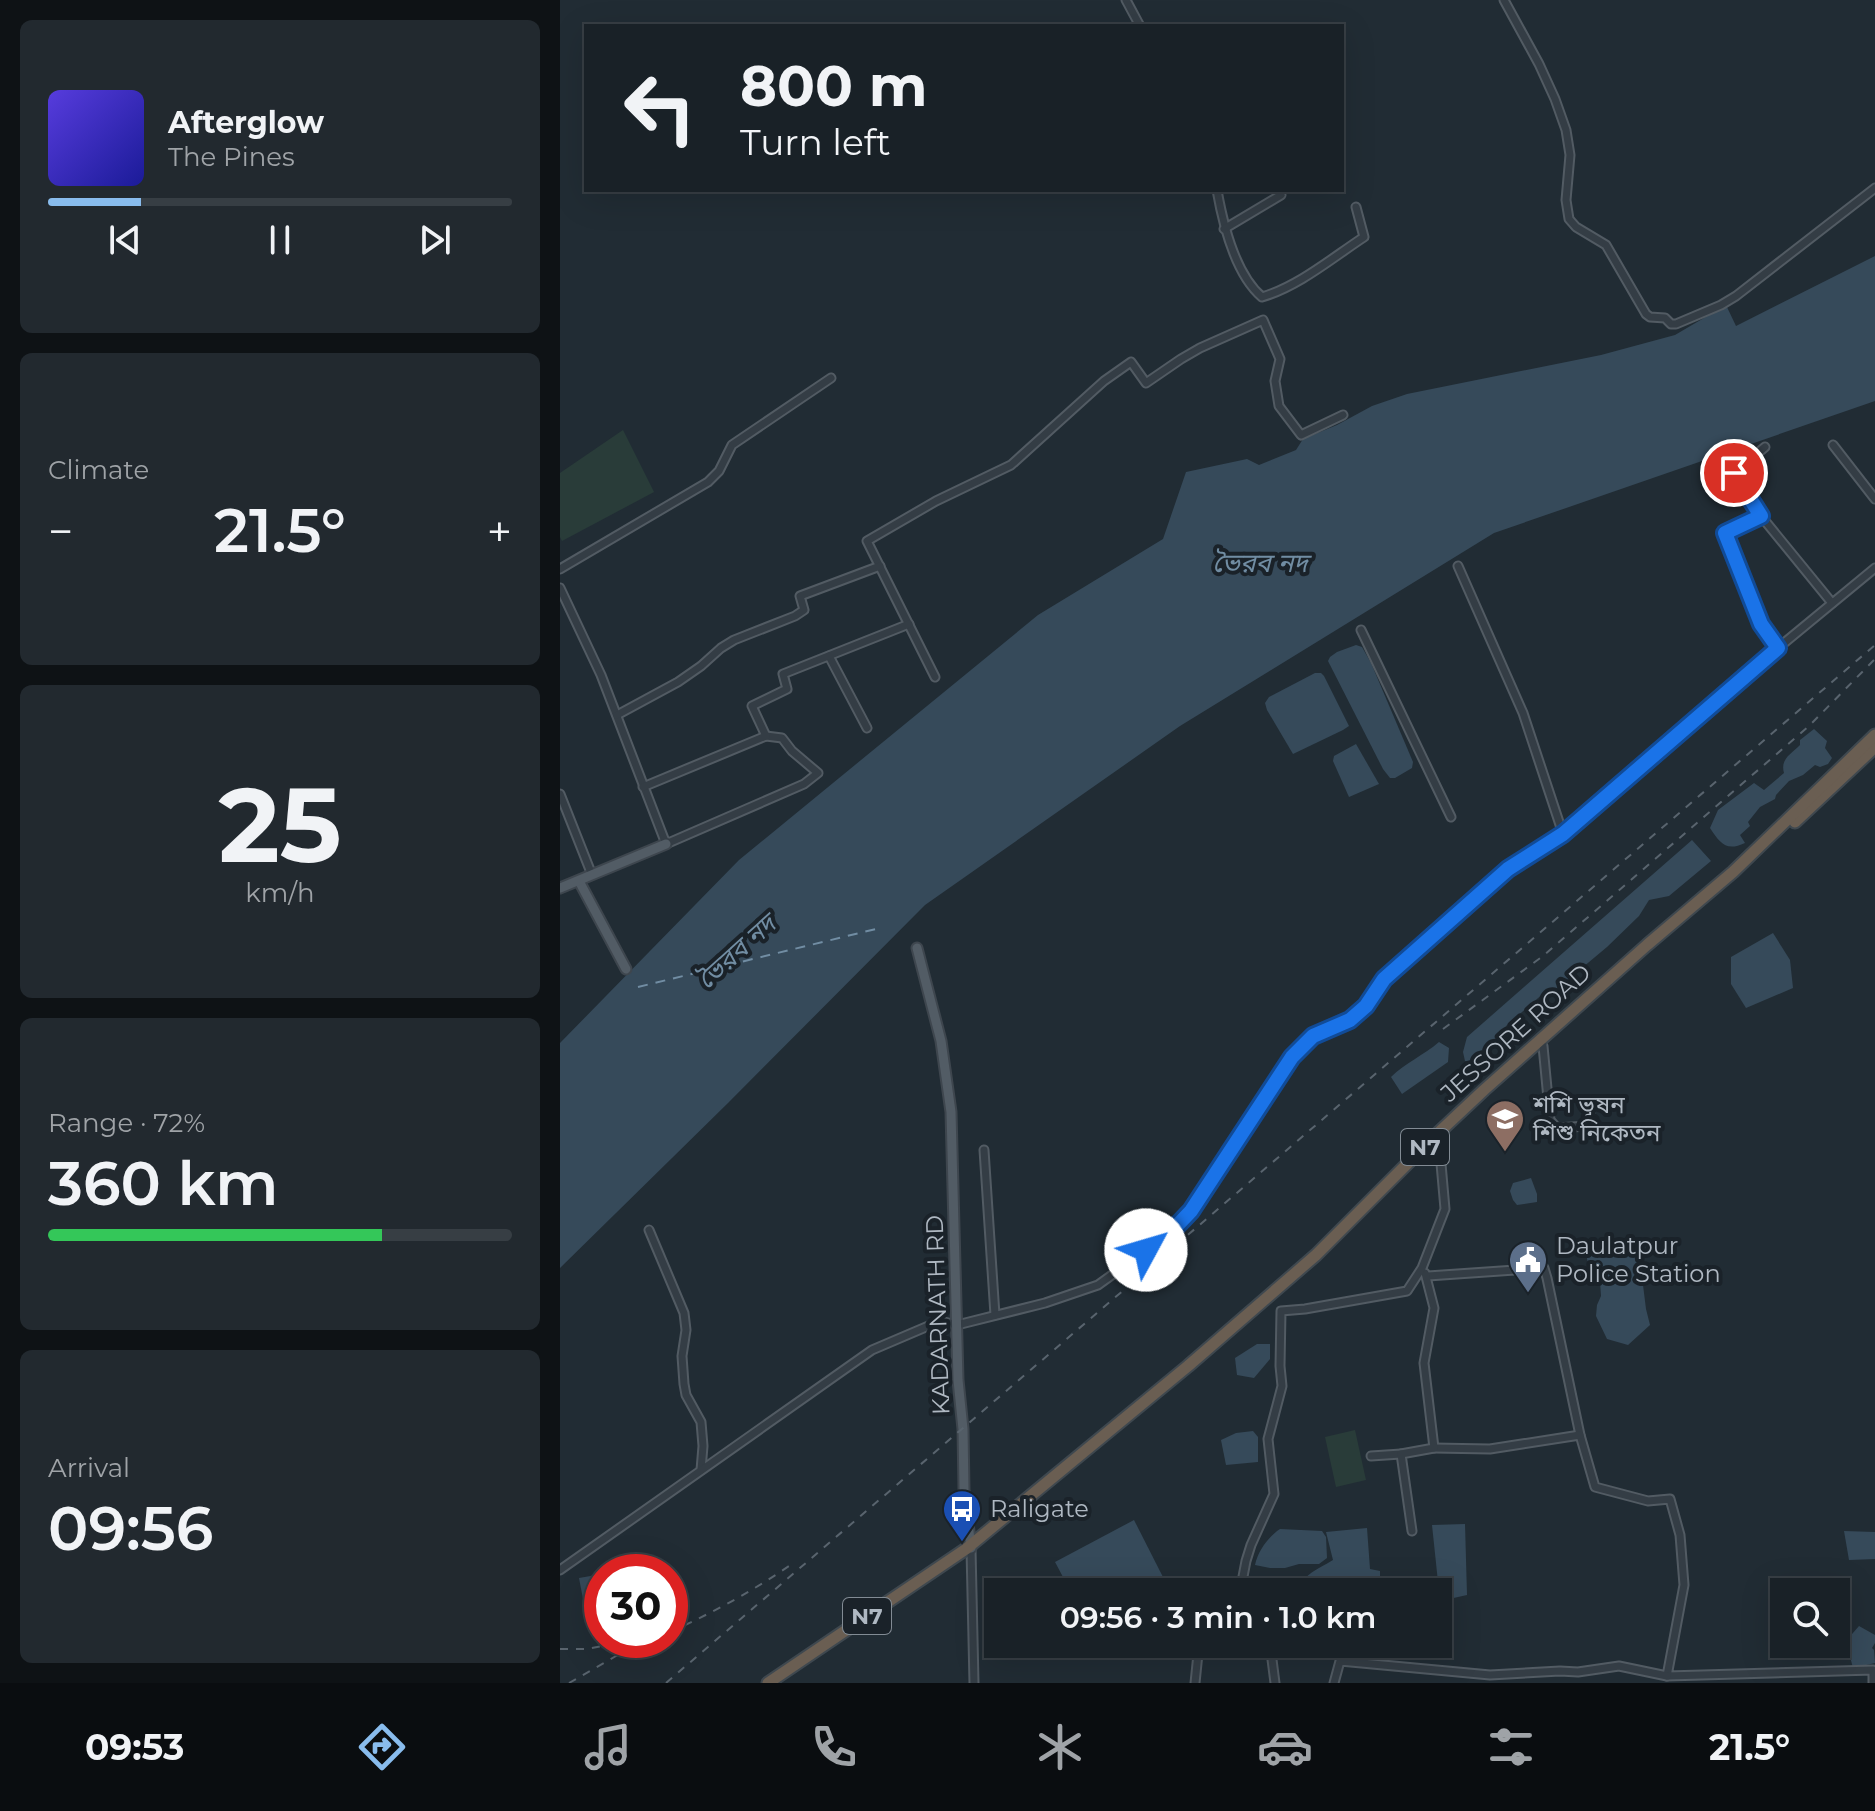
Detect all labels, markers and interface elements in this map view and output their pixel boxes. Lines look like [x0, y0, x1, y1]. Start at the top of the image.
text: 800 m [740, 52, 928, 120]
icon: left [608, 56, 712, 160]
text: Afterglow [168, 104, 324, 141]
text: Turn left [740, 120, 891, 164]
text: The Pines [168, 141, 295, 173]
icon: previous [103, 218, 147, 262]
icon: pause [258, 218, 302, 262]
icon: next [413, 218, 457, 262]
pin [1700, 439, 1768, 507]
icon: arrive [1712, 451, 1756, 495]
text: Climate [48, 454, 149, 486]
text: 21.5° [214, 494, 346, 567]
text: − [48, 504, 73, 558]
text: + [487, 504, 512, 558]
water label: ভৈরব নদ [1212, 547, 1312, 579]
text: 25 [218, 761, 342, 888]
text: km/h [245, 877, 315, 909]
water label: ভৈরব নদ [690, 905, 786, 996]
street label: JESSORE ROAD [1434, 958, 1597, 1108]
place label: শশি ভূষন শিশু নিকেতন [1532, 1090, 1661, 1147]
school or university icon: শশি ভূষন শিশু নিকেতন [1484, 1098, 1526, 1153]
text: Range · 72% [48, 1107, 205, 1139]
road number: N7 [1401, 1129, 1449, 1165]
text: 360 km [48, 1147, 278, 1220]
position arrow [1104, 1208, 1188, 1292]
street label: KADARNATH RD [920, 1214, 955, 1416]
place label: Daulatpur Police Station [1556, 1231, 1721, 1288]
public building icon: Daulatpur Police Station [1507, 1239, 1549, 1294]
text: Arrival [48, 1452, 130, 1484]
bus stop icon: Raligate [941, 1488, 983, 1543]
text: 09:56 [48, 1492, 213, 1565]
place label: Raligate [990, 1494, 1089, 1523]
speed limit sign: 30 [584, 1554, 688, 1658]
map controls [1770, 1578, 1850, 1658]
button: search [1770, 1578, 1850, 1658]
road number: N7 [843, 1598, 891, 1634]
text: 09:56 · 3 min · 1.0 km [1060, 1599, 1376, 1636]
icon: directions [354, 1719, 410, 1775]
icon: music [580, 1719, 636, 1775]
icon: phone [806, 1719, 862, 1775]
icon: climate [1032, 1719, 1088, 1775]
icon: car [1257, 1719, 1313, 1775]
icon: filters [1483, 1719, 1539, 1775]
text: 09:53 [85, 1725, 184, 1769]
text: 21.5° [1709, 1725, 1790, 1769]

